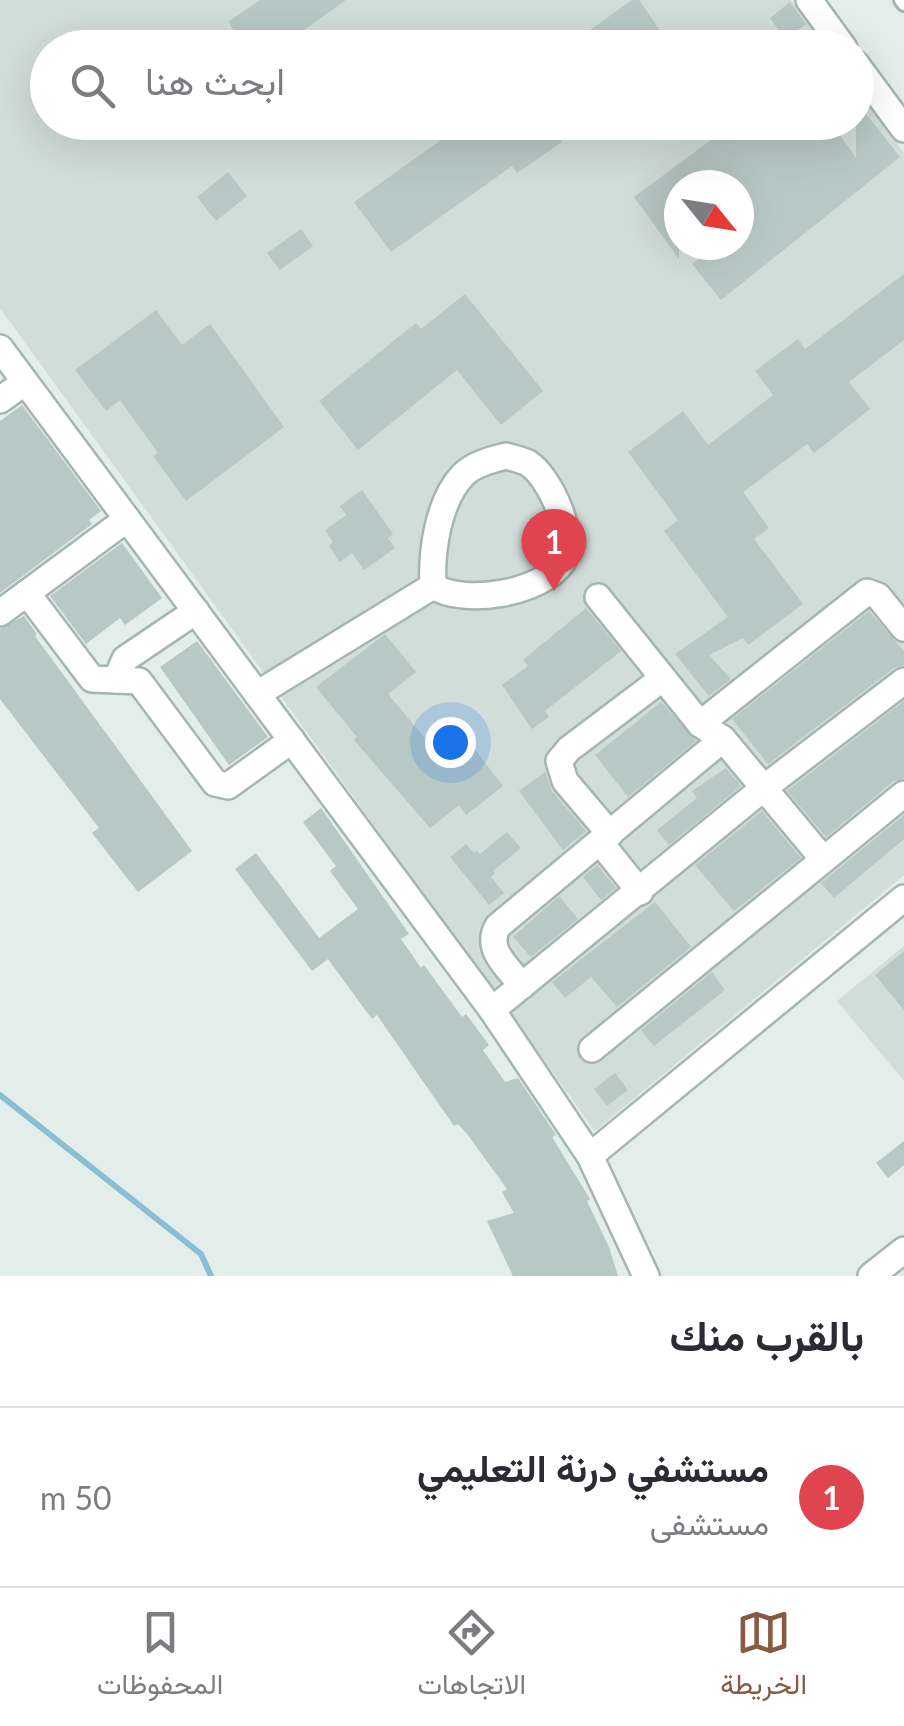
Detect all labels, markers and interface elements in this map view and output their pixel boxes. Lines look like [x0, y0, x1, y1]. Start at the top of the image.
search box [30, 30, 874, 140]
text: ابحث هنا [145, 57, 285, 103]
icon: search [65, 58, 120, 113]
north arrow [664, 170, 754, 260]
pin: 1 [522, 508, 586, 591]
your location [425, 717, 476, 768]
text: بالقرب منك [669, 1310, 864, 1360]
text: مستشفي درنة التعليمي [417, 1444, 769, 1490]
text: 50 m [40, 1478, 112, 1517]
text: 1 [822, 1478, 841, 1517]
text: مستشفى [650, 1503, 769, 1542]
tab: المحفوظات [97, 1605, 223, 1709]
tab: الاتجاهات [417, 1605, 526, 1709]
tab: الخريطة [720, 1605, 807, 1709]

